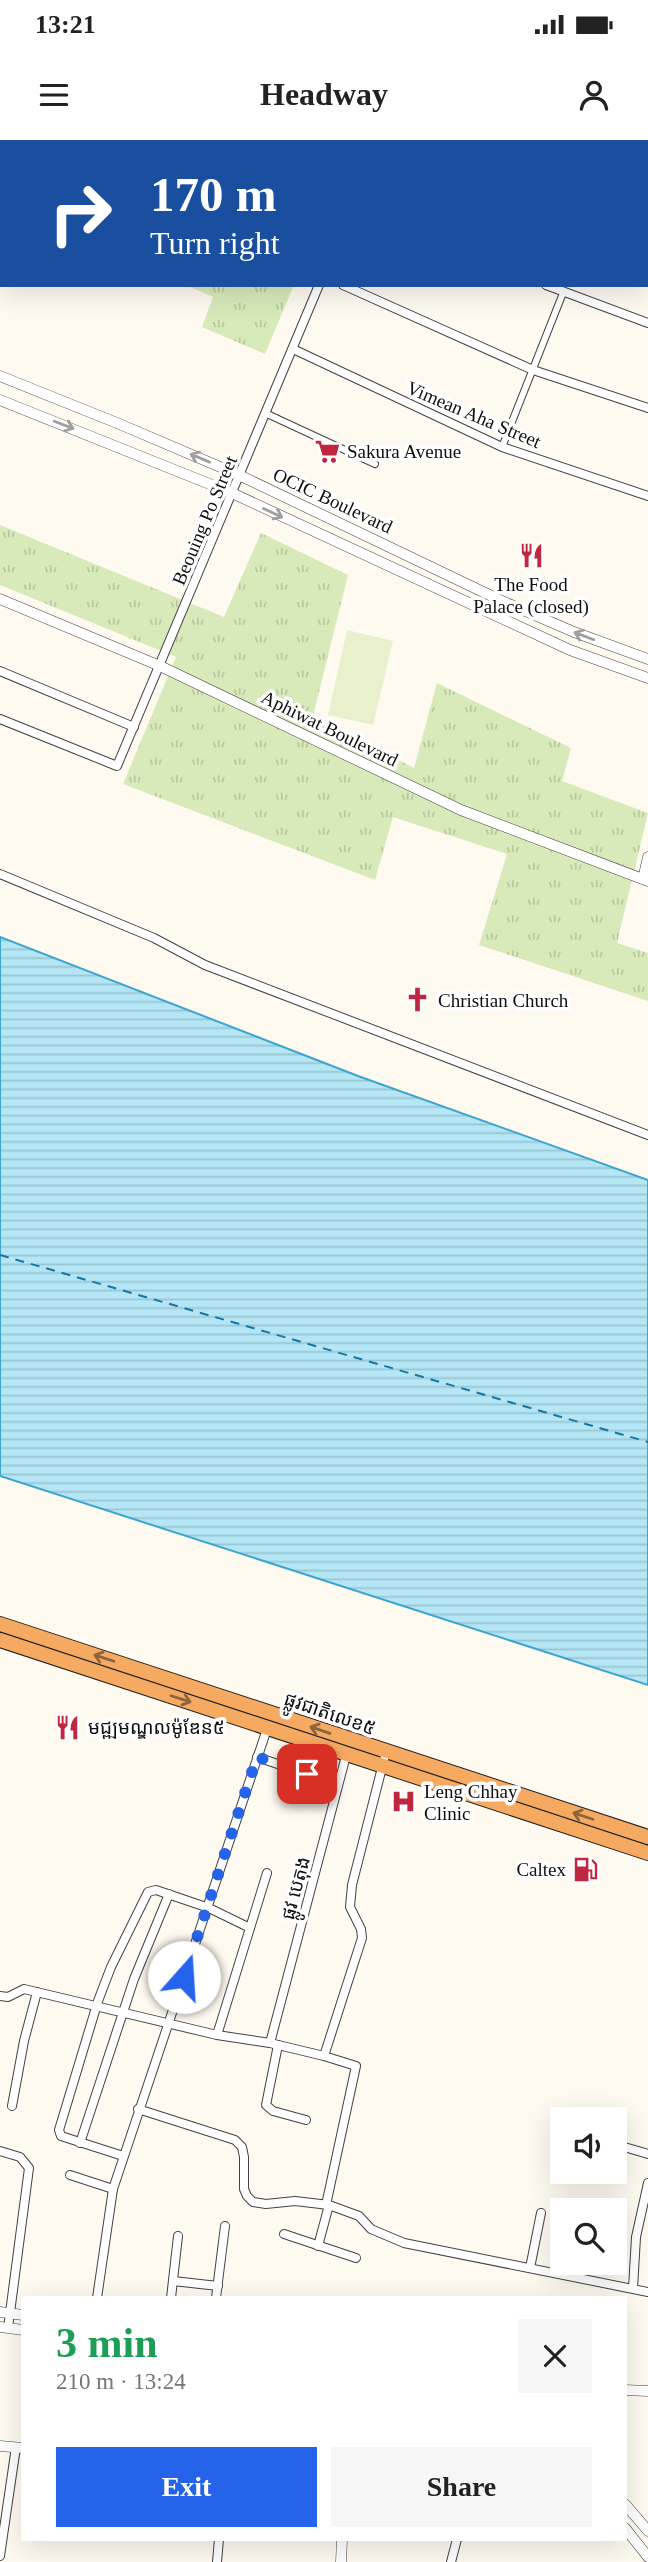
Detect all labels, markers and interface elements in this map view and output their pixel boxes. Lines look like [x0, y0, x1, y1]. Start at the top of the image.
text: 13:21 [35, 10, 96, 39]
icon: menu [35, 76, 73, 114]
text: Headway [260, 76, 388, 112]
icon: person [575, 76, 613, 114]
text: 170 m [150, 167, 277, 222]
icon: right [35, 168, 126, 259]
text: Turn right [150, 225, 280, 261]
street label: Vimean Aha Street [404, 377, 545, 452]
one-way arrow [52, 420, 74, 433]
supermarket icon: Sakura Avenue [313, 437, 341, 465]
place label: Sakura Avenue [347, 441, 461, 462]
one-way arrow [189, 451, 211, 464]
street label: Beouing Po Street [168, 452, 241, 588]
street label: OCIC Boulevard [270, 464, 396, 537]
one-way arrow [262, 507, 284, 520]
restaurant icon: The Food Palace (closed) [517, 542, 545, 570]
place label: The Food Palace (closed) [473, 574, 589, 618]
one-way arrow [573, 629, 595, 641]
street label: Aphiwat Boulevard [258, 686, 402, 771]
church icon: Christian Church [404, 986, 432, 1014]
place label: Christian Church [438, 990, 569, 1011]
one-way arrow [94, 1651, 116, 1664]
street label: ផ្លូវជាតិលេខ៥ [279, 1688, 378, 1745]
one-way arrow [170, 1694, 192, 1707]
restaurant icon: មជ្ឍមណ្ឌលម៉ូឌែន៥ [54, 1713, 82, 1741]
place label: មជ្ឍមណ្ឌលម៉ូឌែន៥ [88, 1717, 225, 1739]
one-way arrow [310, 1723, 332, 1735]
pin [277, 1744, 337, 1804]
icon: arrive [288, 1755, 326, 1793]
place label: Leng Chhay Clinic [424, 1781, 518, 1824]
hospital icon: Leng Chhay Clinic [390, 1788, 418, 1816]
one-way arrow [573, 1808, 595, 1821]
street label: ផ្លូវ បេតុង [277, 1854, 320, 1924]
fuel station icon: Caltex [572, 1855, 600, 1883]
place label: Caltex [516, 1859, 566, 1880]
position arrow [147, 1940, 221, 2014]
map controls [550, 2107, 627, 2275]
button: sound [550, 2107, 627, 2184]
button: search [550, 2198, 627, 2275]
button: close [518, 2319, 592, 2393]
text: 3 min [56, 2320, 158, 2366]
text: 210 m · 13:24 [56, 2369, 186, 2394]
button: Exit [56, 2447, 317, 2527]
button: Share [331, 2447, 592, 2527]

